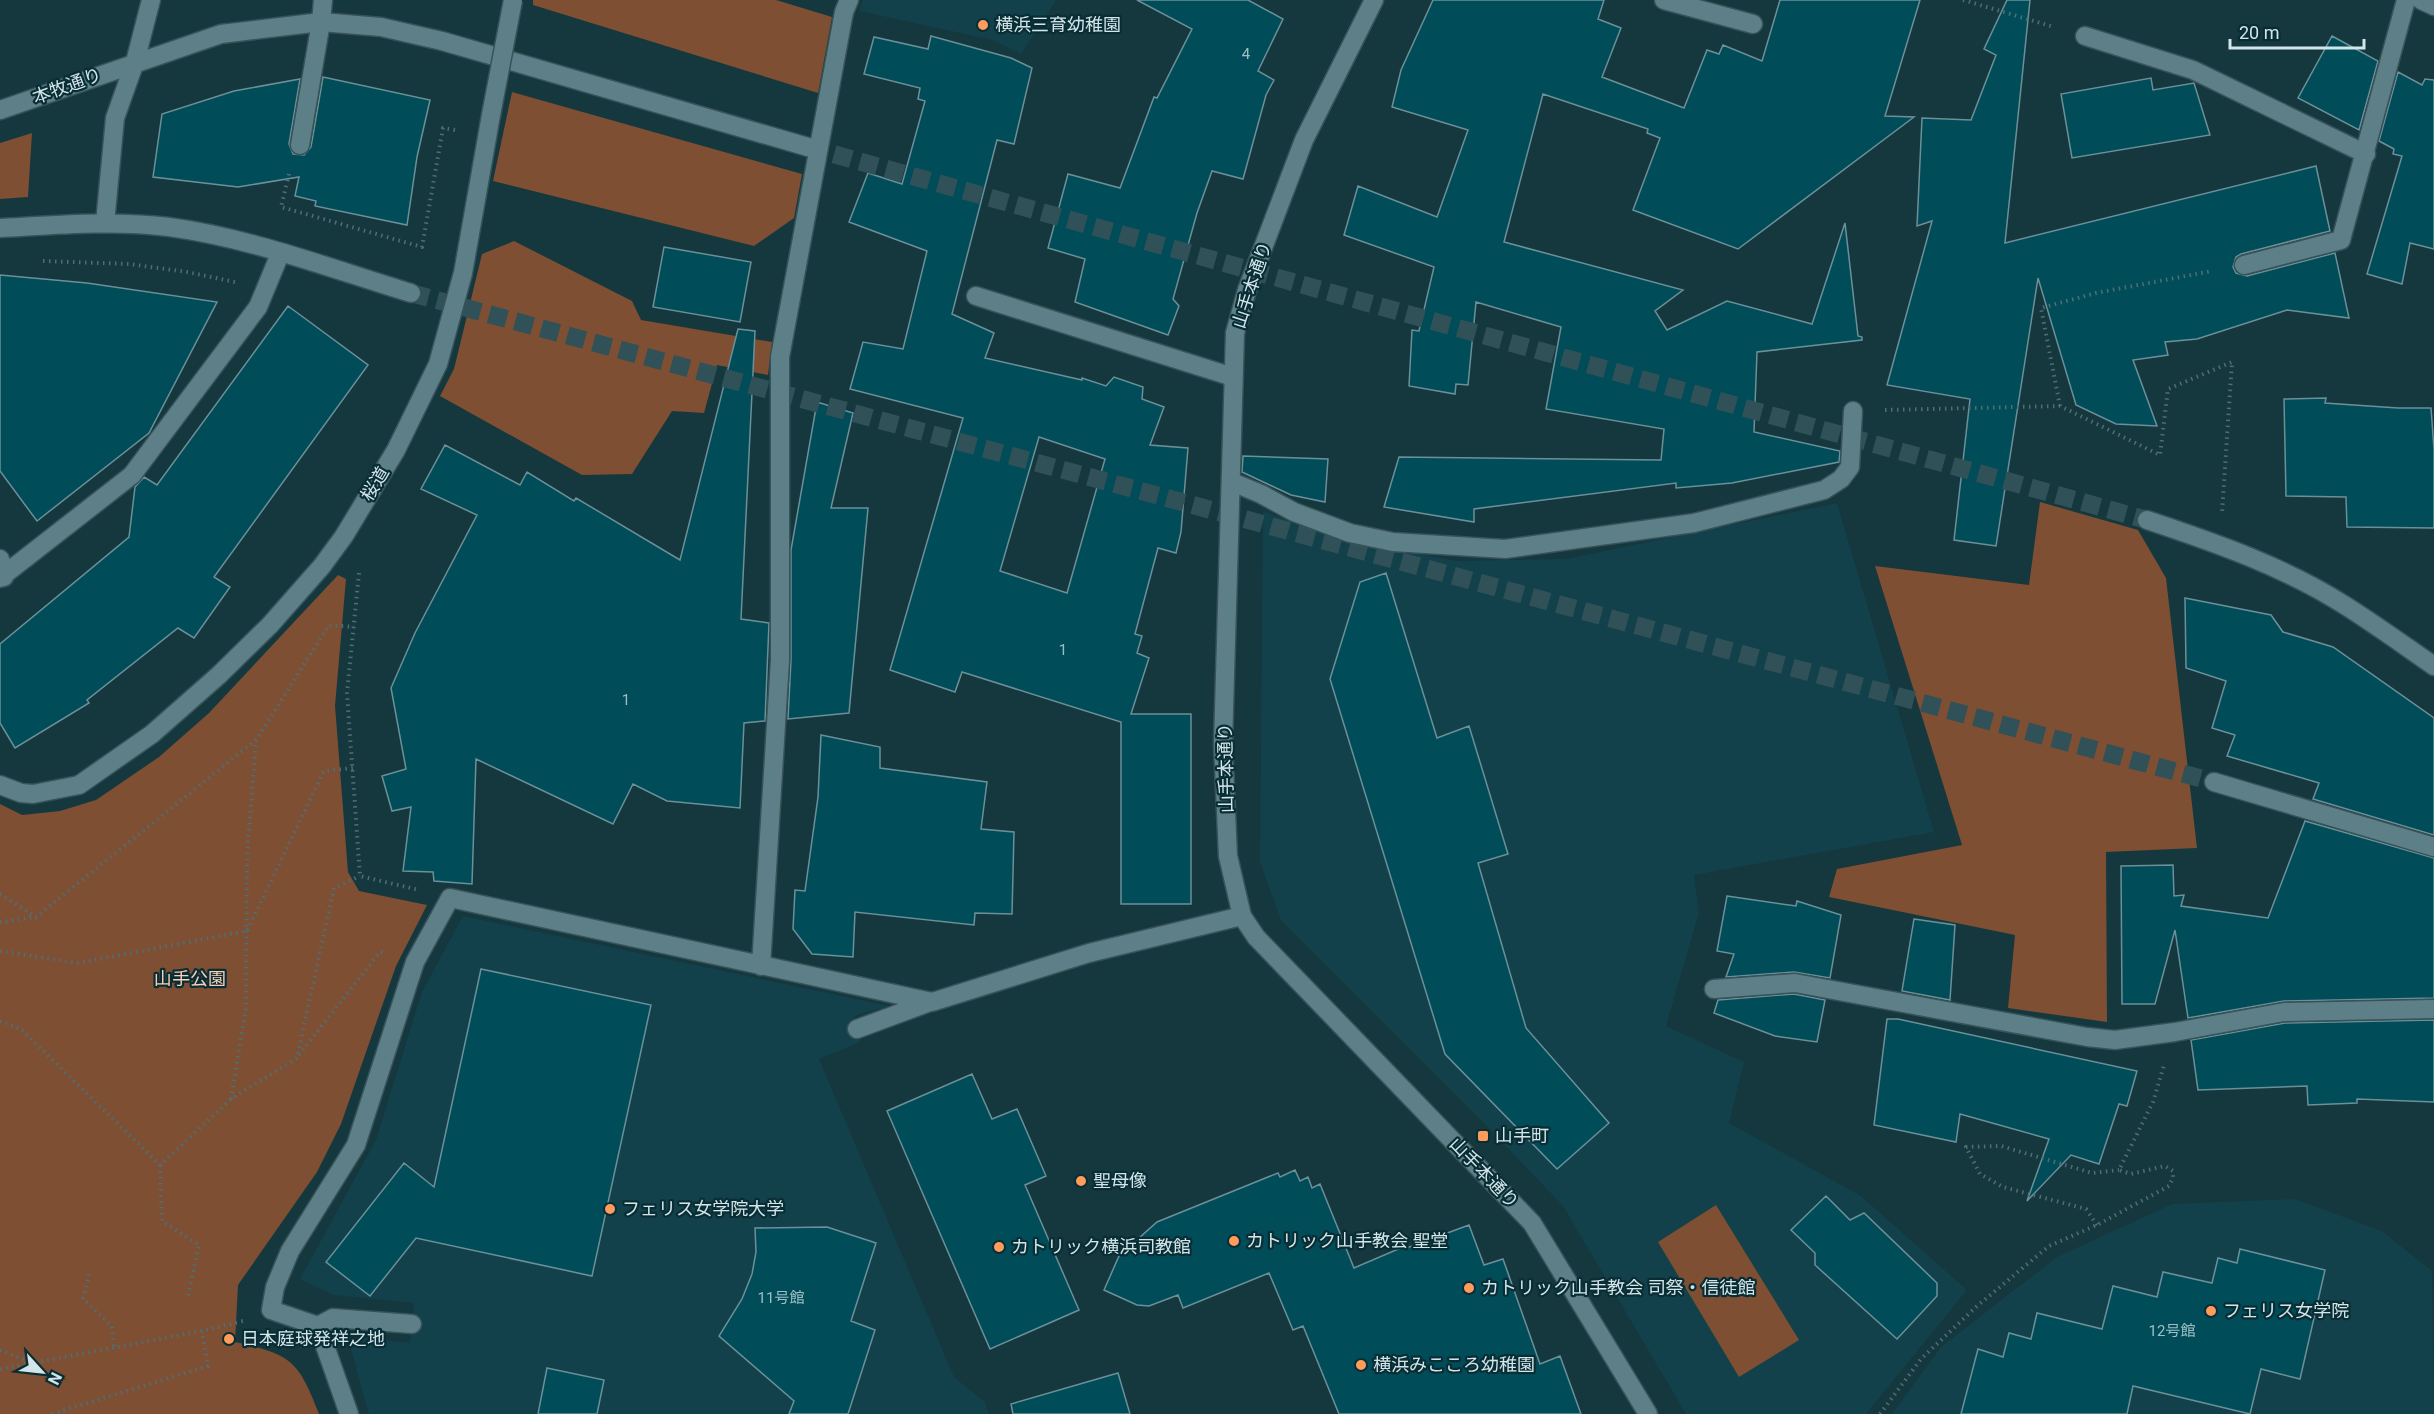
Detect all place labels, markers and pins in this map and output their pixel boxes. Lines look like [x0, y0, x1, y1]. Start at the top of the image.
place label: 横浜三育幼稚園 [995, 14, 1121, 35]
marker: 横浜三育幼稚園 [976, 18, 990, 32]
place label: 山手町 [1495, 1125, 1549, 1146]
marker: 山手町 [1476, 1129, 1490, 1143]
place label: 聖母像 [1093, 1170, 1147, 1191]
marker: 聖母像 [1074, 1174, 1088, 1188]
place label: フェリス女学院大学 [622, 1198, 784, 1219]
marker: フェリス女学院大学 [603, 1202, 617, 1216]
place label: カトリック山手教会 聖堂 [1246, 1230, 1448, 1251]
marker: カトリック山手教会 聖堂 [1227, 1234, 1241, 1248]
place label: カトリック横浜司教館 [1011, 1236, 1191, 1257]
marker: カトリック横浜司教館 [992, 1240, 1006, 1254]
place label: カトリック山手教会 司祭・信徒館 [1481, 1277, 1755, 1298]
marker: カトリック山手教会 司祭・信徒館 [1462, 1281, 1476, 1295]
place label: フェリス女学院 [2223, 1300, 2349, 1321]
marker: フェリス女学院 [2204, 1304, 2218, 1318]
place label: 日本庭球発祥之地 [241, 1328, 385, 1349]
marker: 日本庭球発祥之地 [222, 1332, 236, 1346]
place label: 横浜みこころ幼稚園 [1373, 1354, 1535, 1375]
marker: 横浜みこころ幼稚園 [1354, 1358, 1368, 1372]

